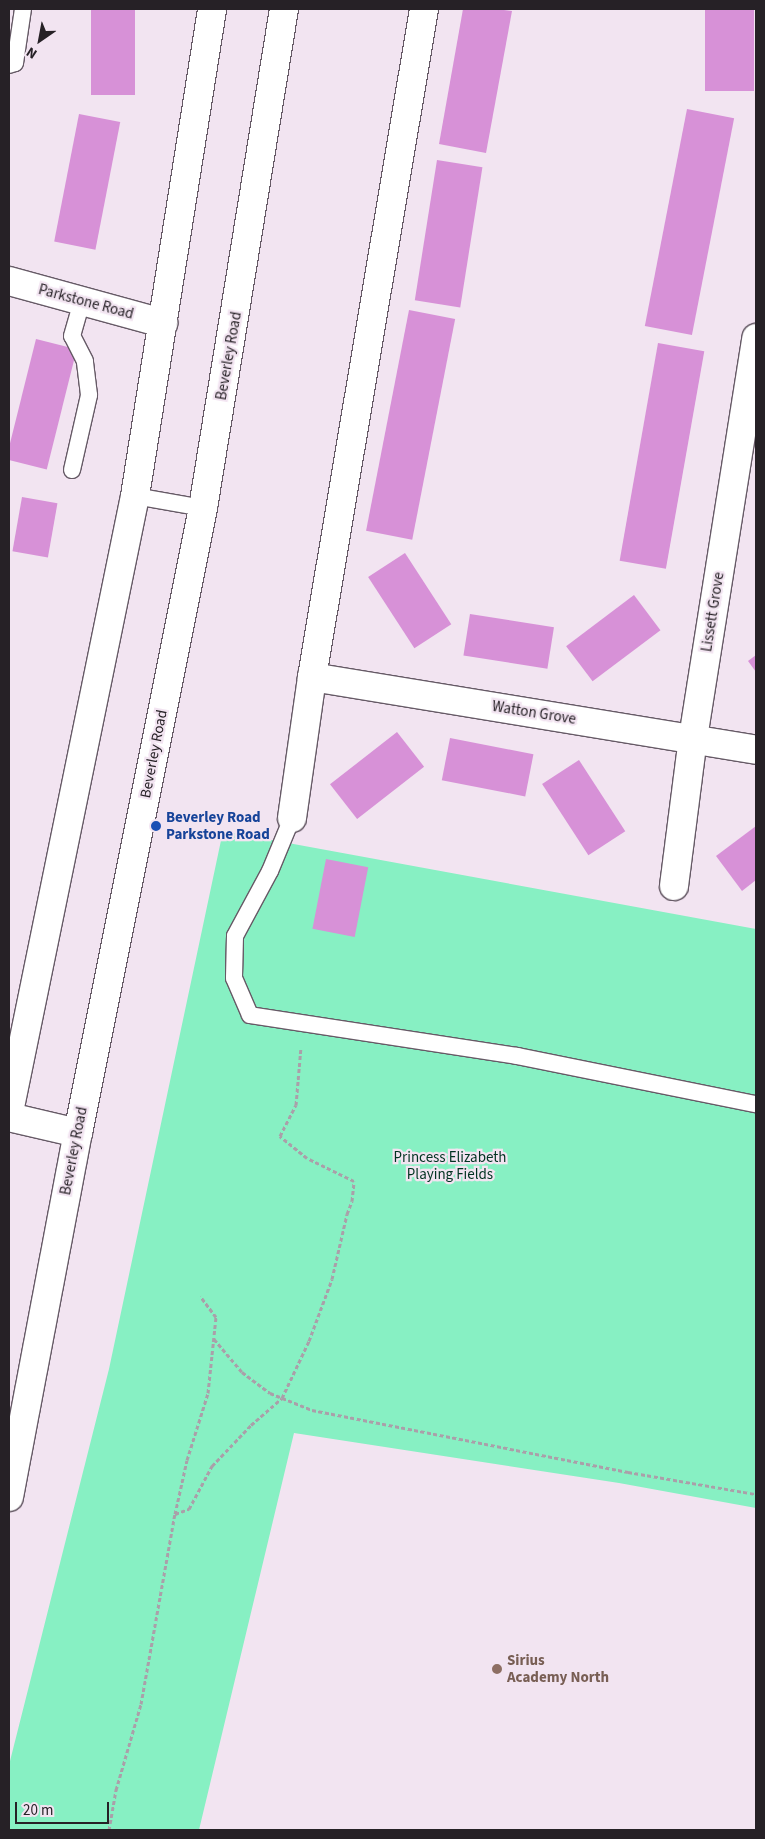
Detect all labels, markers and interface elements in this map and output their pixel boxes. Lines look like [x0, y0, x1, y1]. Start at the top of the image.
north arrow [15, 15, 65, 65]
text: N [22, 42, 41, 64]
street label: Parkstone Road [36, 281, 136, 323]
street label: Beverley Road [212, 310, 246, 402]
street label: Lissett Grove [698, 571, 728, 653]
street label: Watton Grove [491, 697, 577, 729]
street label: Beverley Road [137, 708, 171, 800]
place label: Beverley Road Parkstone Road [166, 808, 270, 843]
marker: Beverley Road Parkstone Road [150, 820, 162, 832]
street label: Beverley Road [57, 1105, 91, 1197]
park label: Princess Elizabeth Playing Fields [394, 1148, 506, 1183]
place label: Sirius Academy North [507, 1651, 609, 1686]
marker: Sirius Academy North [491, 1663, 503, 1675]
scale bar [18, 1792, 111, 1824]
text: 20 m [23, 1800, 53, 1821]

